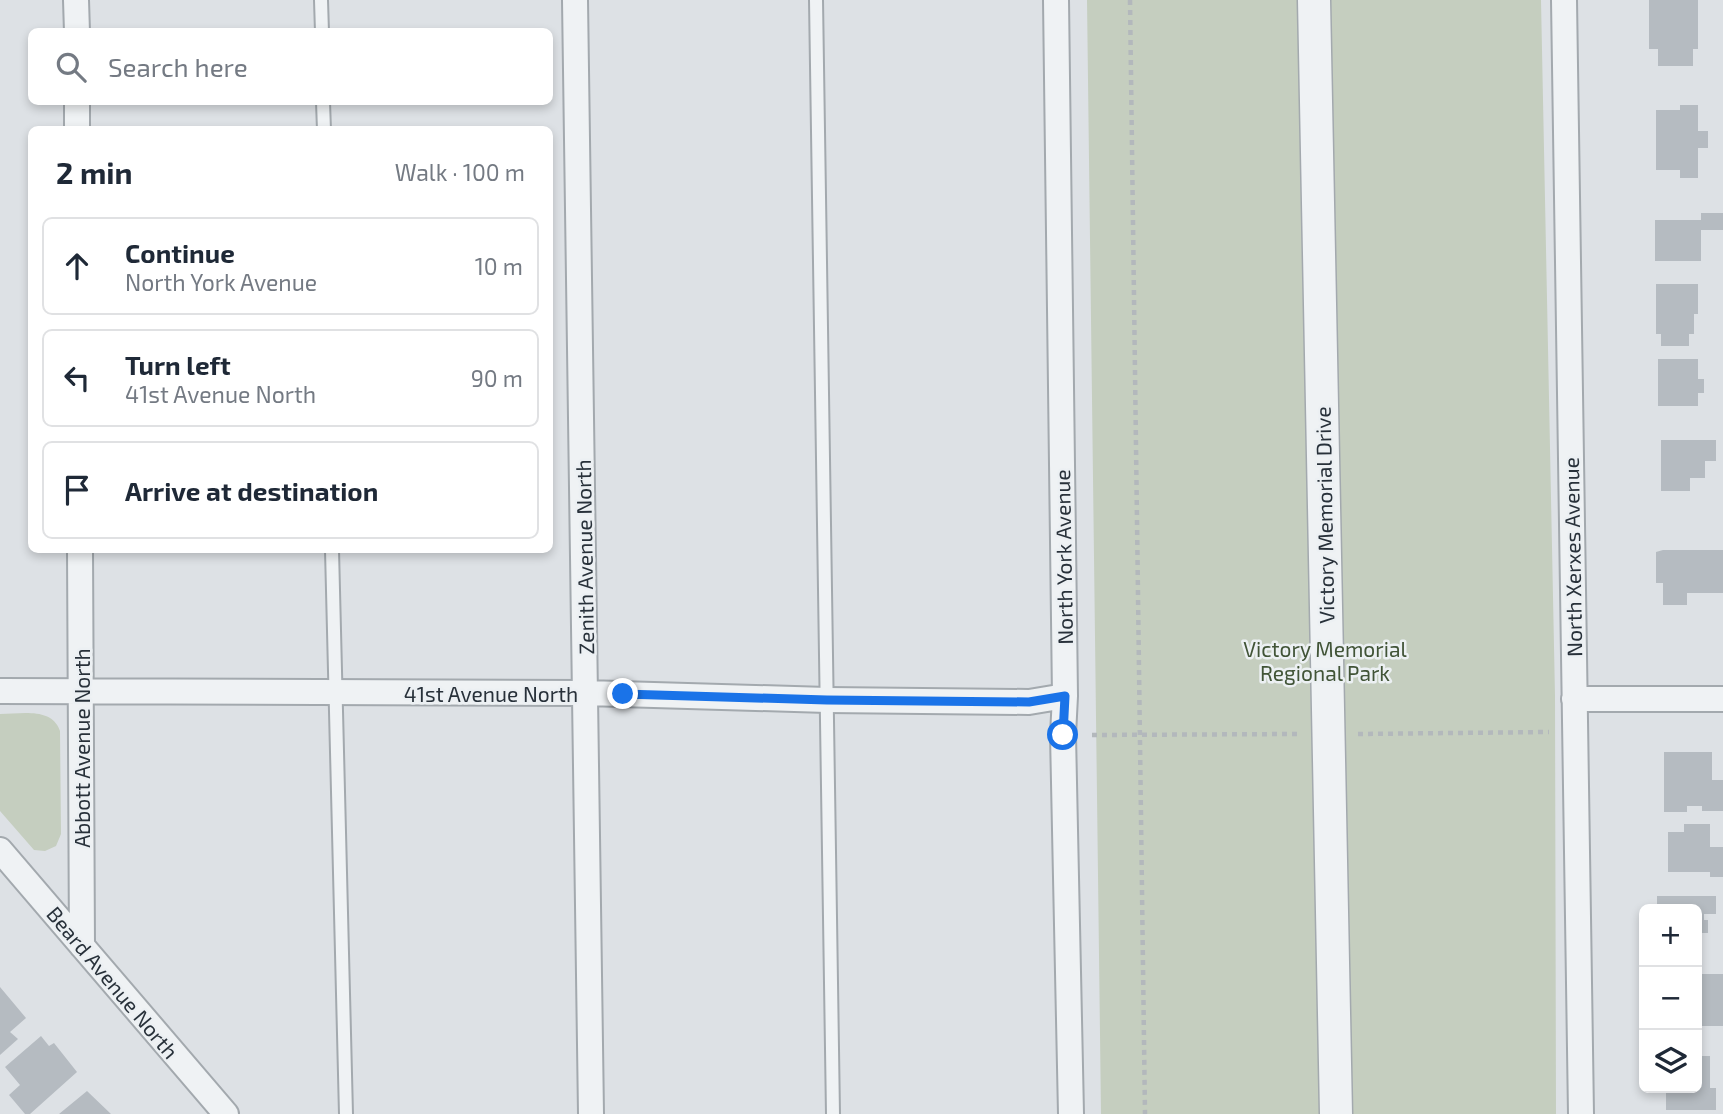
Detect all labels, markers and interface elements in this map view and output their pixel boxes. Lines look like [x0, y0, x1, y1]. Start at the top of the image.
search box [28, 28, 553, 105]
icon: search [52, 48, 90, 86]
text: Search here [108, 51, 248, 82]
text: 2 min [56, 154, 133, 190]
text: Walk · 100 m [395, 158, 525, 186]
text: Continue [125, 237, 235, 268]
icon: ahead [58, 247, 96, 285]
text: 10 m [475, 252, 523, 280]
text: North York Avenue [125, 268, 317, 296]
text: Turn left [125, 349, 231, 380]
icon: left [58, 359, 96, 397]
text: 90 m [471, 364, 523, 392]
text: 41st Avenue North [125, 380, 316, 408]
street label: Victory Memorial Drive [1310, 406, 1338, 624]
street label: North Xerxes Avenue [1558, 457, 1586, 657]
street label: Zenith Avenue North [570, 459, 598, 655]
street label: North York Avenue [1049, 469, 1077, 645]
icon: arrive [58, 471, 96, 509]
text: Arrive at destination [125, 475, 378, 506]
park label: Victory Memorial Regional Park [1243, 636, 1407, 685]
street label: Abbott Avenue North [69, 648, 94, 848]
route end [607, 678, 638, 709]
street label: 41st Avenue North [404, 681, 578, 706]
route start [1047, 719, 1078, 750]
street label: Beard Avenue North [42, 901, 184, 1063]
map controls [1639, 904, 1702, 1093]
button: + [1639, 904, 1702, 967]
button: − [1639, 967, 1702, 1030]
button: layers [1639, 1030, 1702, 1093]

